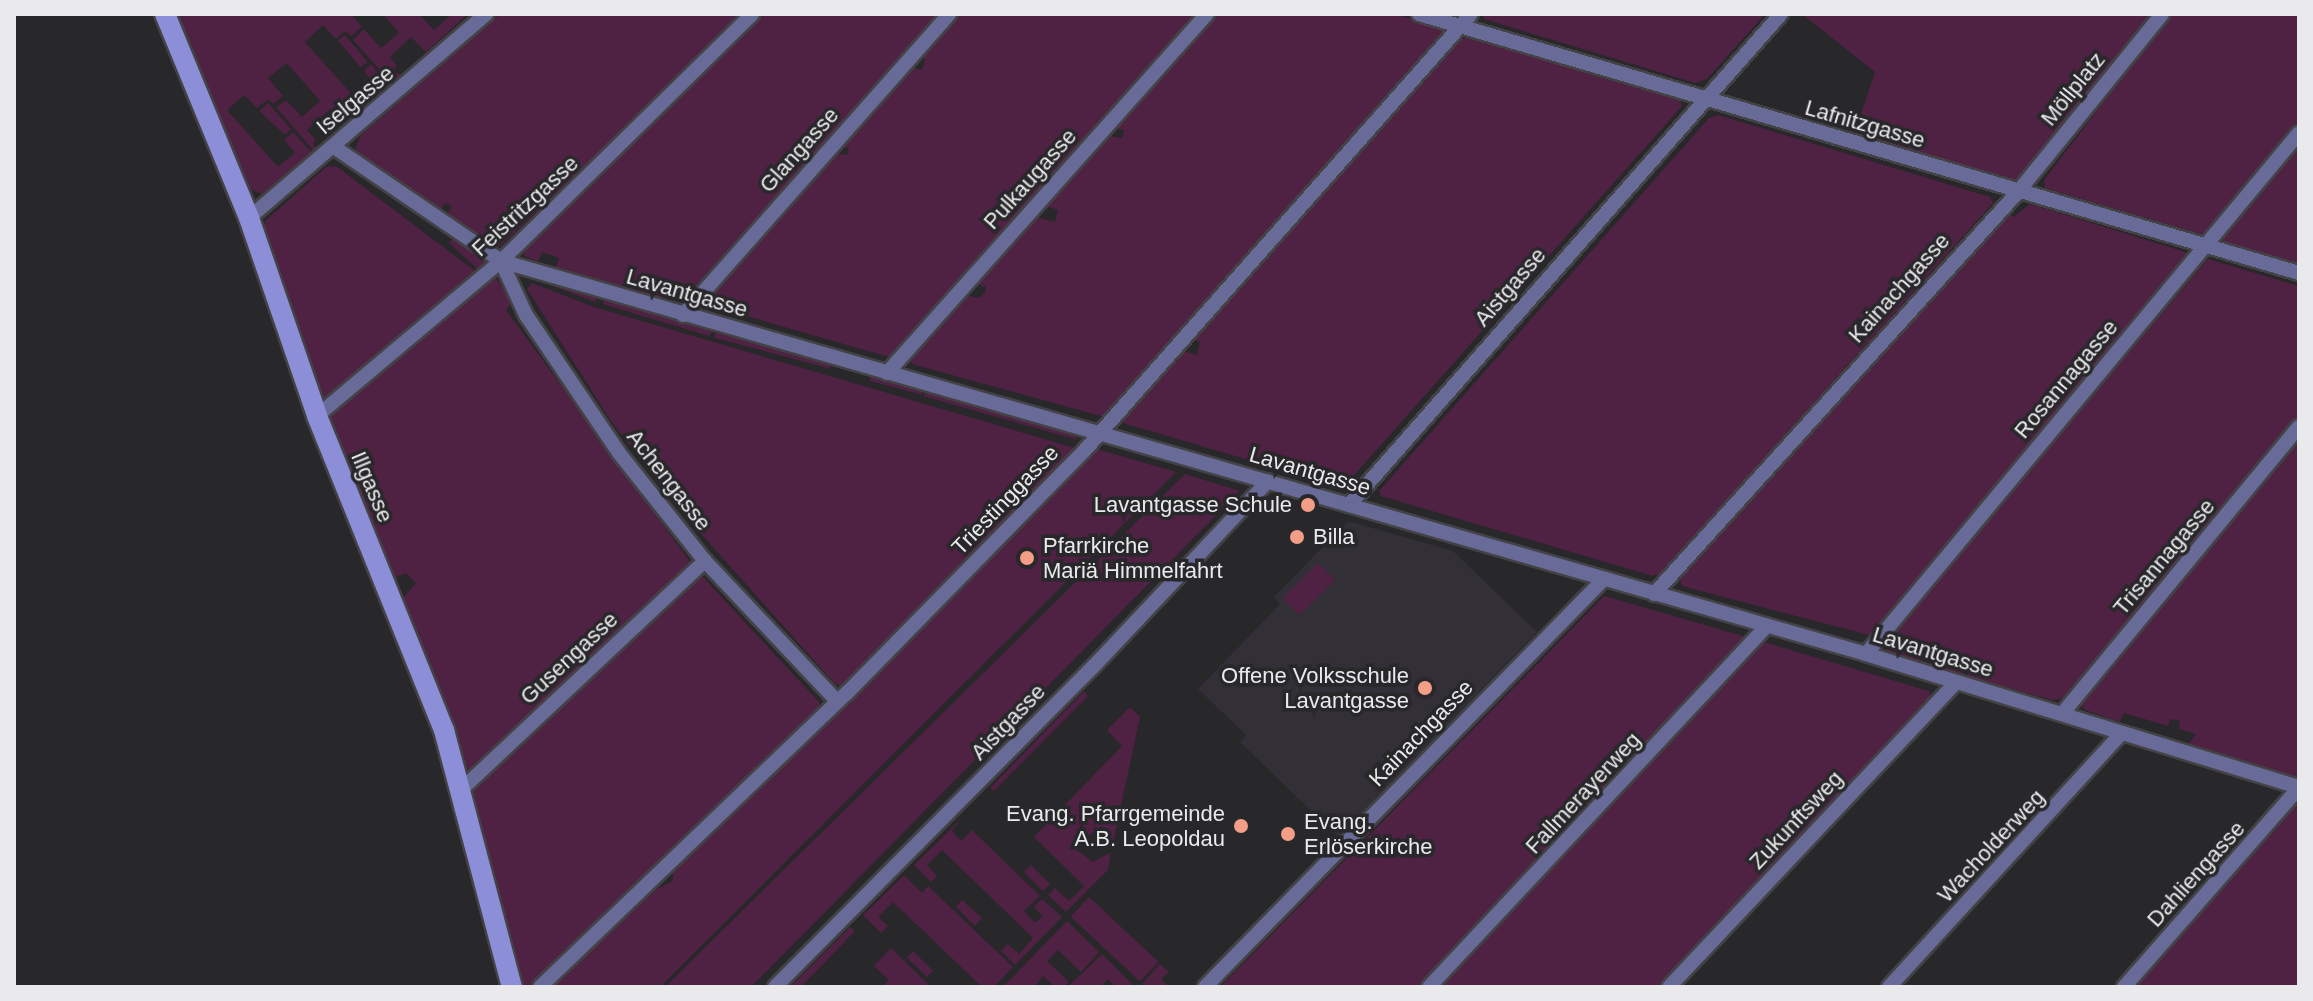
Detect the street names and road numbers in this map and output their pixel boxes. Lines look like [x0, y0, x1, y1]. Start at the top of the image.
street label: Möllplatz [2035, 47, 2111, 131]
street label: Iselgasse [311, 60, 399, 140]
street label: Lafnitzgasse [1802, 94, 1928, 154]
street label: Glangasse [754, 102, 844, 198]
street label: Pulkaugasse [978, 123, 1082, 235]
street label: Feistritzgasse [466, 150, 584, 262]
street label: Kainachgasse [1843, 228, 1955, 348]
street label: Aistgasse [1469, 242, 1551, 332]
street label: Lavantgasse [623, 263, 751, 323]
street label: Rosannagasse [2009, 314, 2123, 444]
street label: Achengasse [621, 424, 717, 536]
street label: Triestinggasse [946, 440, 1064, 560]
street label: Lavantgasse [1246, 441, 1374, 501]
street label: Illgasse [345, 448, 399, 526]
street label: Trisannagasse [2108, 494, 2220, 620]
street label: Gusengasse [515, 606, 623, 710]
street label: Lavantgasse [1869, 621, 1997, 683]
street label: Kainachgasse [1364, 674, 1478, 792]
street label: Aistgasse [965, 679, 1051, 765]
street label: Fallmerayerweg [1520, 727, 1646, 859]
street label: Zukunftsweg [1744, 765, 1848, 875]
street label: Wacholderweg [1932, 784, 2050, 908]
street label: Dahliengasse [2142, 816, 2250, 932]

